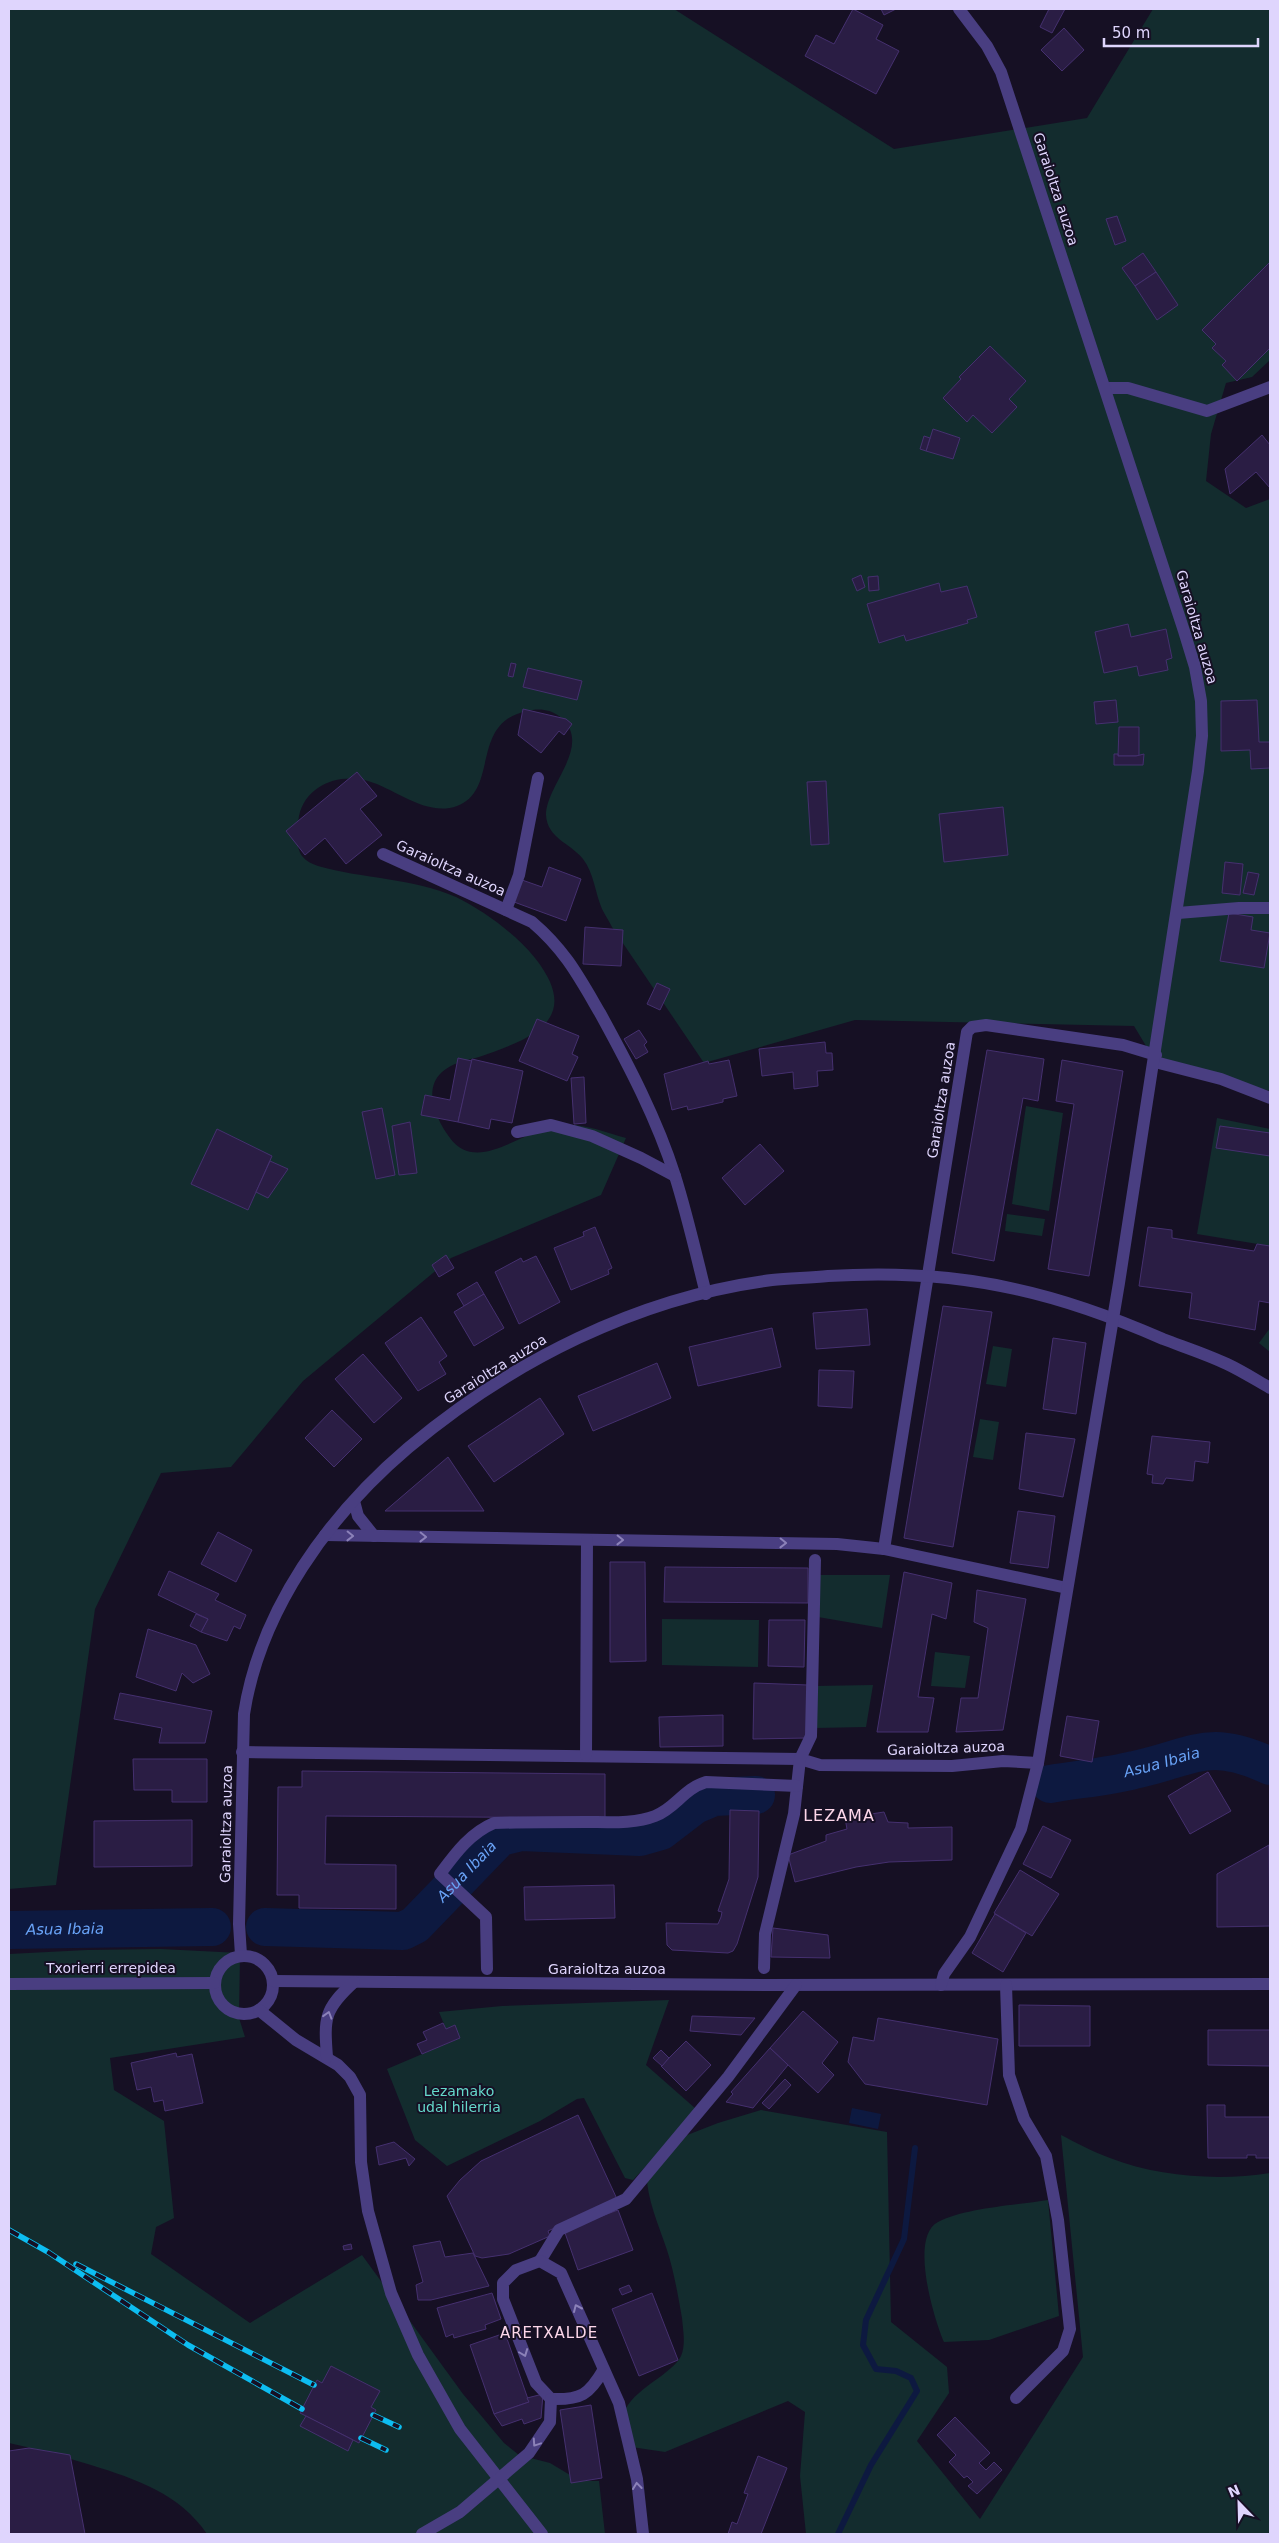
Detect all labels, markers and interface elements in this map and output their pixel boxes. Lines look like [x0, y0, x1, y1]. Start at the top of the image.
scale bar [1104, 15, 1258, 47]
text: 50 m [1112, 24, 1150, 42]
street label: Garaioltza auzoa [1030, 130, 1082, 248]
street label: Garaioltza auzoa [1173, 568, 1221, 686]
street label: Garaioltza auzoa [394, 837, 508, 899]
street label: Garaioltza auzoa [924, 1041, 958, 1159]
street label: Garaioltza auzoa [441, 1331, 549, 1407]
one-way arrow [346, 1531, 354, 1541]
one-way arrow [420, 1532, 427, 1542]
one-way arrow [617, 1535, 625, 1545]
one-way arrow [780, 1538, 787, 1548]
street label: Garaioltza auzoa [887, 1738, 1005, 1758]
water label: Asua Ibaia [1121, 1744, 1202, 1781]
street label: Garaioltza auzoa [217, 1765, 235, 1883]
district label: LEZAMA [803, 1806, 875, 1825]
water label: Asua Ibaia [432, 1837, 500, 1906]
water label: Asua Ibaia [25, 1920, 104, 1939]
street label: Txorierri errepidea [45, 1960, 176, 1976]
street label: Garaioltza auzoa [548, 1961, 666, 1977]
one-way arrow [323, 2011, 333, 2020]
park label: Lezamako udal hilerria [417, 2083, 501, 2115]
one-way arrow [572, 2304, 583, 2313]
district label: ARETXALDE [500, 2324, 598, 2342]
one-way arrow [518, 2348, 528, 2356]
one-way arrow [532, 2438, 542, 2447]
north arrow [1214, 2478, 1264, 2528]
one-way arrow [632, 2481, 643, 2489]
text: N [1225, 2481, 1242, 2501]

